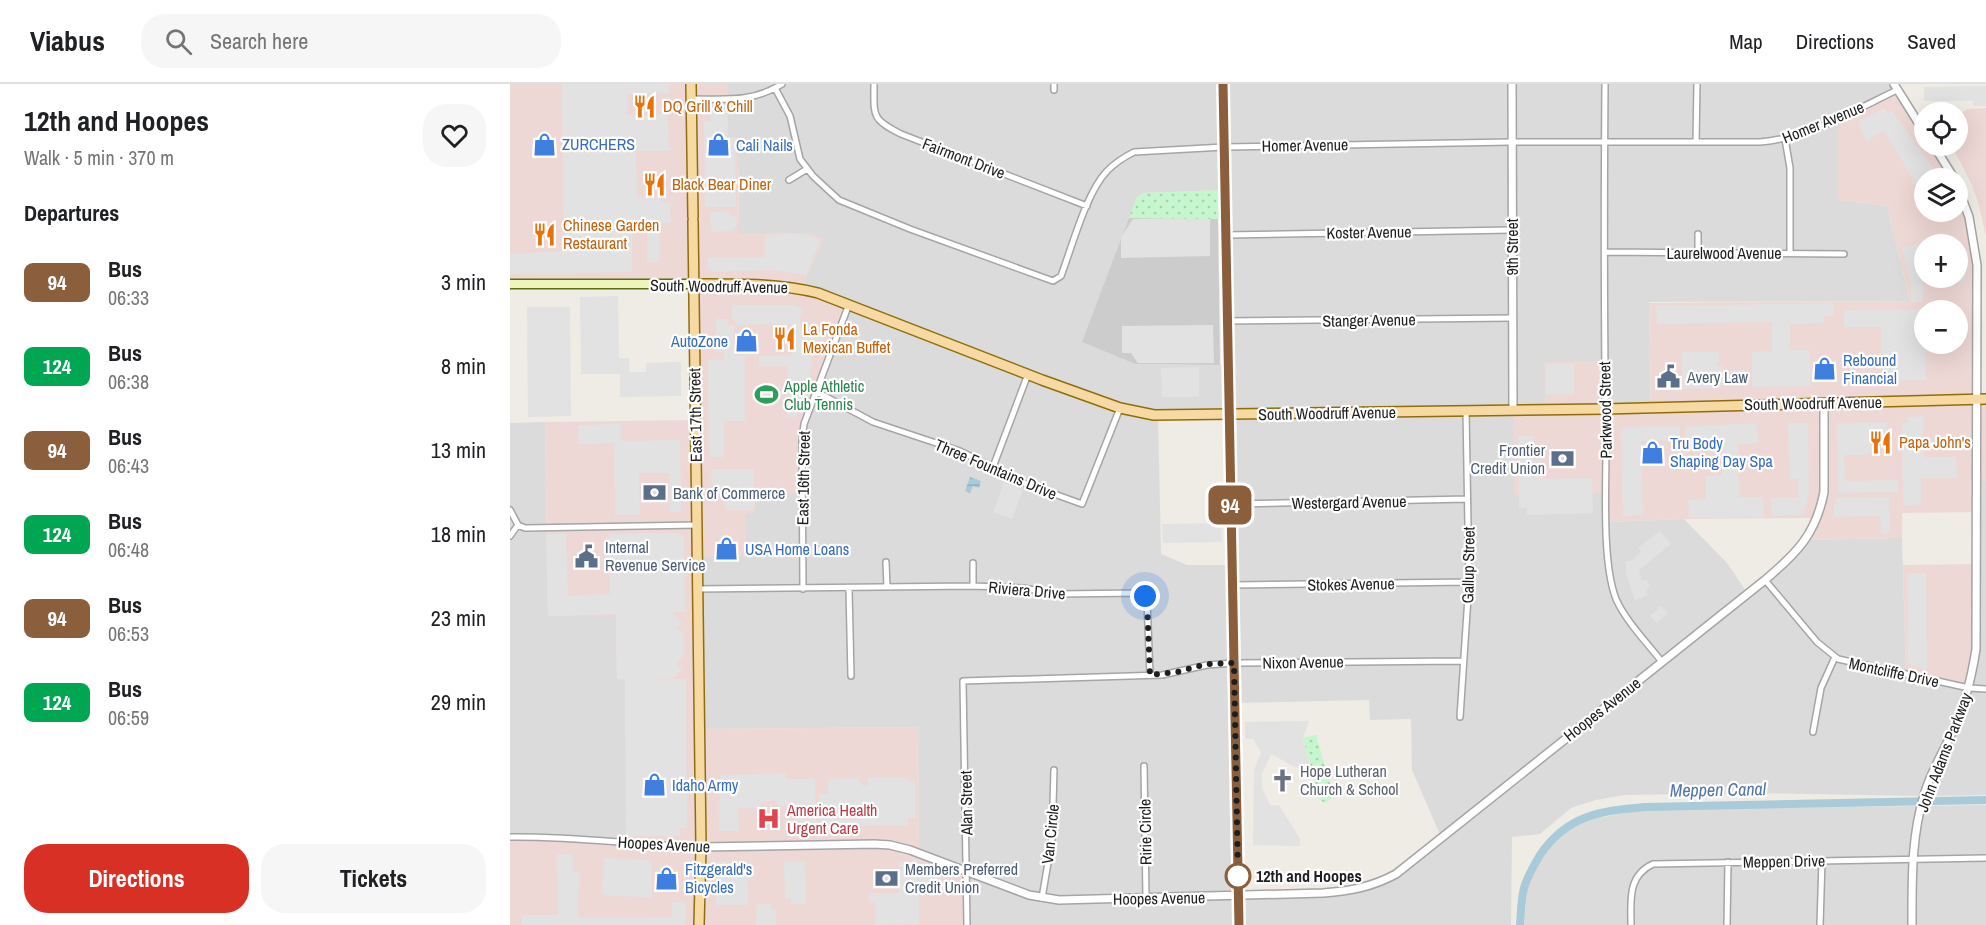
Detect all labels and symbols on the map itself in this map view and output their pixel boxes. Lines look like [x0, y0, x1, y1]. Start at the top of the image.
restaurant icon: DQ Grill & Chill [632, 93, 658, 119]
place label: DQ Grill & Chill [663, 95, 753, 117]
street label: Homer Avenue [1779, 96, 1867, 148]
shop icon: ZURCHERS [531, 131, 557, 157]
shop icon: Cali Nails [705, 132, 731, 158]
street label: Fairmont Drive [920, 132, 1008, 184]
place label: ZURCHERS [562, 133, 635, 155]
street label: Homer Avenue [1262, 133, 1348, 157]
place label: Cali Nails [736, 134, 793, 156]
restaurant icon: Black Bear Diner [641, 171, 667, 197]
place label: Black Bear Diner [672, 173, 772, 195]
place label: Chinese Garden Restaurant [563, 214, 659, 254]
street label: 9th Street [1501, 218, 1523, 275]
street label: Koster Avenue [1326, 220, 1412, 244]
restaurant icon: Chinese Garden Restaurant [532, 221, 558, 247]
street label: Laurelwood Avenue [1666, 242, 1782, 264]
street label: South Woodruff Avenue [650, 274, 788, 298]
street label: Stanger Avenue [1322, 308, 1416, 332]
place label: La Fonda Mexican Buffet [803, 318, 891, 358]
restaurant icon: La Fonda Mexican Buffet [772, 325, 798, 351]
shop icon: AutoZone [733, 328, 759, 354]
place label: AutoZone [670, 330, 728, 352]
place label: Rebound Financial [1843, 349, 1897, 389]
shop icon: Rebound Financial [1812, 356, 1838, 382]
street label: Parkwood Street [1593, 361, 1617, 459]
public building icon: Avery Law [1656, 364, 1682, 390]
place label: Avery Law [1686, 366, 1749, 388]
street label: East 17th Street [683, 367, 707, 462]
place label: Apple Athletic Club Tennis [783, 375, 865, 415]
sports icon: Apple Athletic Club Tennis [753, 382, 779, 408]
street label: South Woodruff Avenue [1744, 391, 1882, 415]
street label: South Woodruff Avenue [1258, 401, 1396, 425]
restaurant icon: Papa John's [1868, 429, 1894, 455]
street label: East 16th Street [791, 430, 815, 525]
place label: Papa John's [1899, 431, 1971, 453]
place label: Tru Body Shaping Day Spa [1670, 432, 1774, 472]
street label: Three Fountains Drive [932, 433, 1060, 505]
place label: Frontier Credit Union [1471, 439, 1546, 479]
shop icon: Tru Body Shaping Day Spa [1639, 439, 1665, 465]
bank icon: Frontier Credit Union [1550, 446, 1576, 472]
bank icon: Bank of Commerce [642, 480, 668, 506]
place label: Bank of Commerce [673, 482, 785, 504]
line badge: 94 [1203, 486, 1257, 524]
street label: Westergard Avenue [1291, 490, 1407, 514]
street label: Gallup Street [1456, 526, 1480, 603]
place label: Internal Revenue Service [605, 536, 706, 576]
shop icon: USA Home Loans [714, 536, 740, 562]
place label: USA Home Loans [745, 538, 849, 560]
public building icon: Internal Revenue Service [574, 543, 600, 569]
street label: Stokes Avenue [1307, 572, 1395, 596]
street label: Riviera Drive [988, 576, 1066, 604]
your location [1130, 581, 1160, 611]
street label: Nixon Avenue [1262, 650, 1344, 674]
street label: Montcliffe Drive [1847, 652, 1941, 692]
street label: Hoopes Avenue [1559, 672, 1645, 746]
street label: John Adams Parkway [1911, 689, 1977, 815]
place label: Hope Lutheran Church & School [1300, 760, 1399, 800]
church icon: Hope Lutheran Church & School [1269, 767, 1295, 793]
street label: Alan Street [954, 770, 978, 837]
shop icon: Idaho Army [641, 772, 667, 798]
place label: Idaho Army [672, 774, 739, 796]
water label: Meppen Canal [1670, 776, 1767, 803]
place label: America Health Urgent Care [786, 799, 877, 839]
street label: Ririe Circle [1133, 799, 1157, 865]
street label: Van Circle [1036, 803, 1064, 865]
hospital icon: America Health Urgent Care [756, 806, 782, 832]
street label: Hoopes Avenue [617, 831, 711, 857]
street label: Meppen Drive [1743, 849, 1825, 873]
place label: Fitzgerald's Bicycles [685, 858, 752, 898]
place label: Members Preferred Credit Union [905, 858, 1018, 898]
marker: 12th and Hoopes [1225, 863, 1251, 889]
shop icon: Fitzgerald's Bicycles [654, 865, 680, 891]
bank icon: Members Preferred Credit Union [874, 865, 900, 891]
place label: 12th and Hoopes [1256, 865, 1362, 887]
street label: Hoopes Avenue [1113, 886, 1205, 910]

